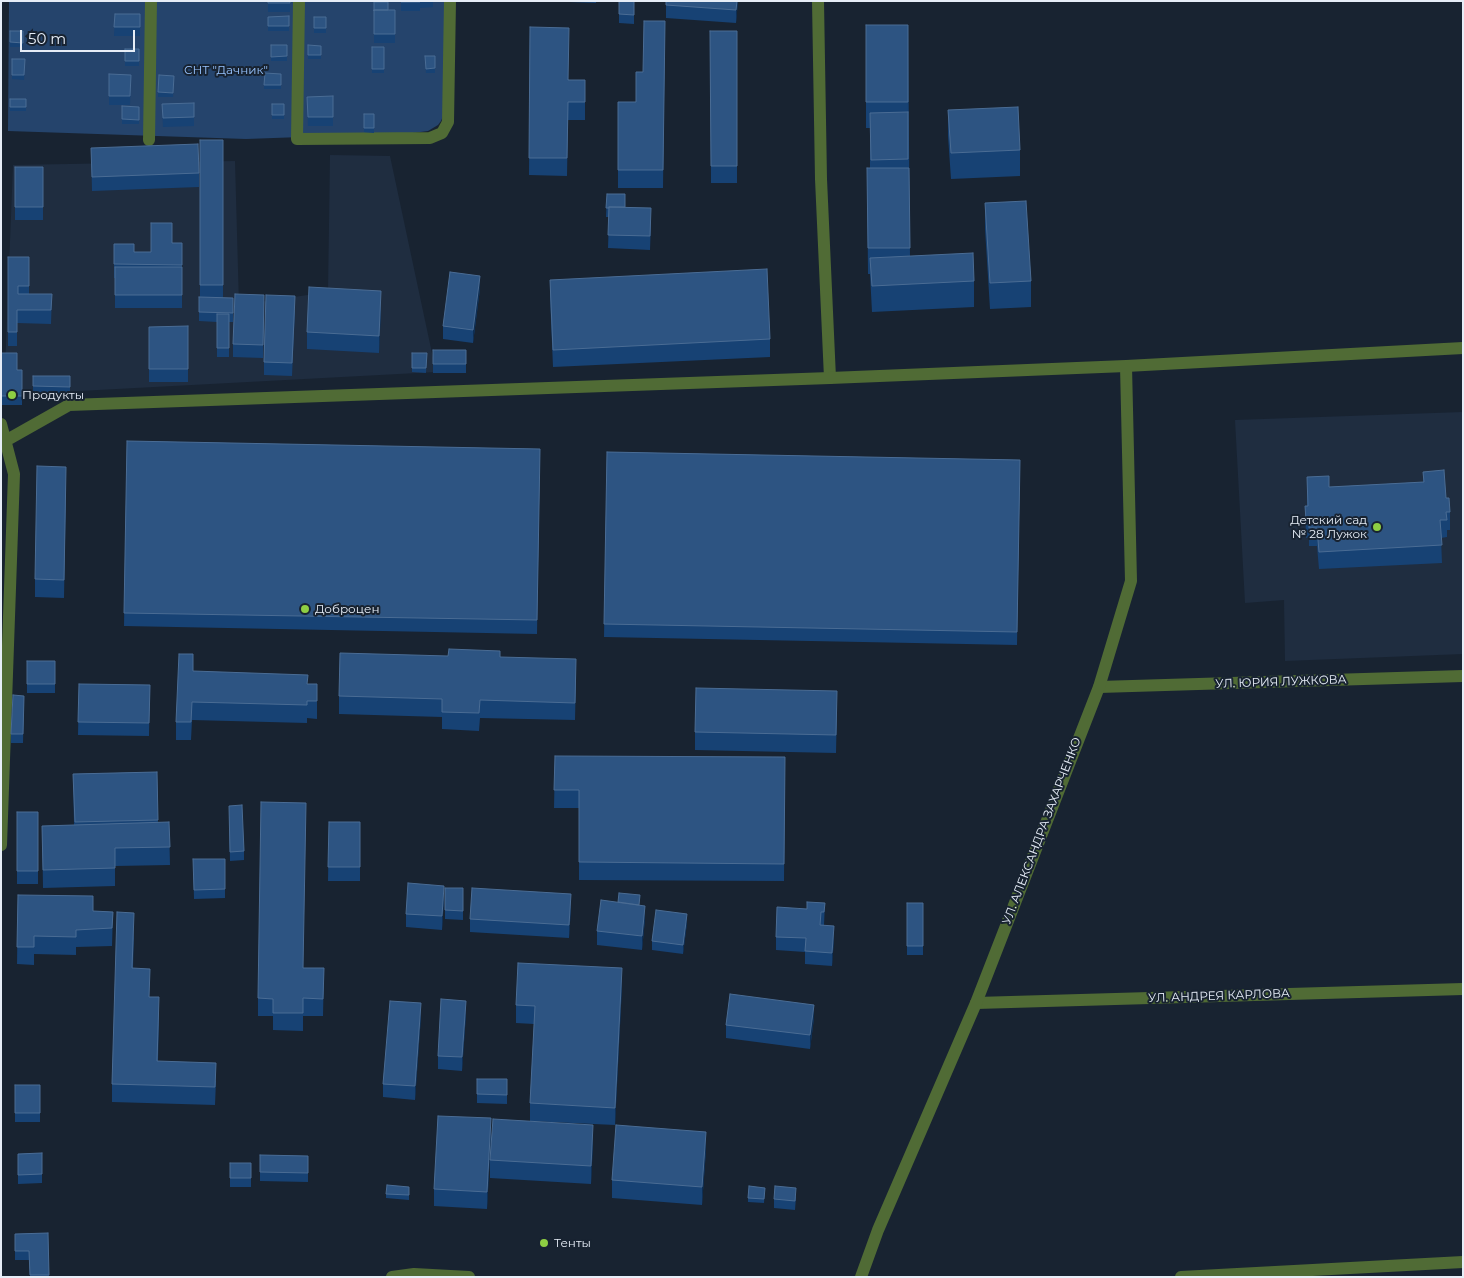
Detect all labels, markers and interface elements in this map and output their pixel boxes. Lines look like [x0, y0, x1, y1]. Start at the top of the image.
scale bar [22, 20, 138, 52]
text: 50 m [28, 29, 66, 48]
park label: СНТ "Дачник" [184, 63, 268, 77]
place label: Продукты [22, 388, 84, 402]
marker: Продукты [6, 389, 18, 401]
place label: Детский сад № 28 Лужок [1290, 513, 1367, 541]
marker: Детский сад № 28 Лужок [1371, 521, 1383, 533]
place label: Доброцен [315, 602, 379, 616]
marker: Доброцен [299, 603, 311, 615]
street label: УЛ. ЮРИЯ ЛУЖКОВА [1215, 673, 1347, 691]
street label: УЛ. АЛЕКСАНДРА ЗАХАРЧЕНКО [1000, 735, 1084, 927]
street label: УЛ. АНДРЕЯ КАРЛОВА [1148, 986, 1290, 1006]
place label: Тенты [554, 1236, 591, 1250]
marker: Тенты [538, 1237, 550, 1249]

